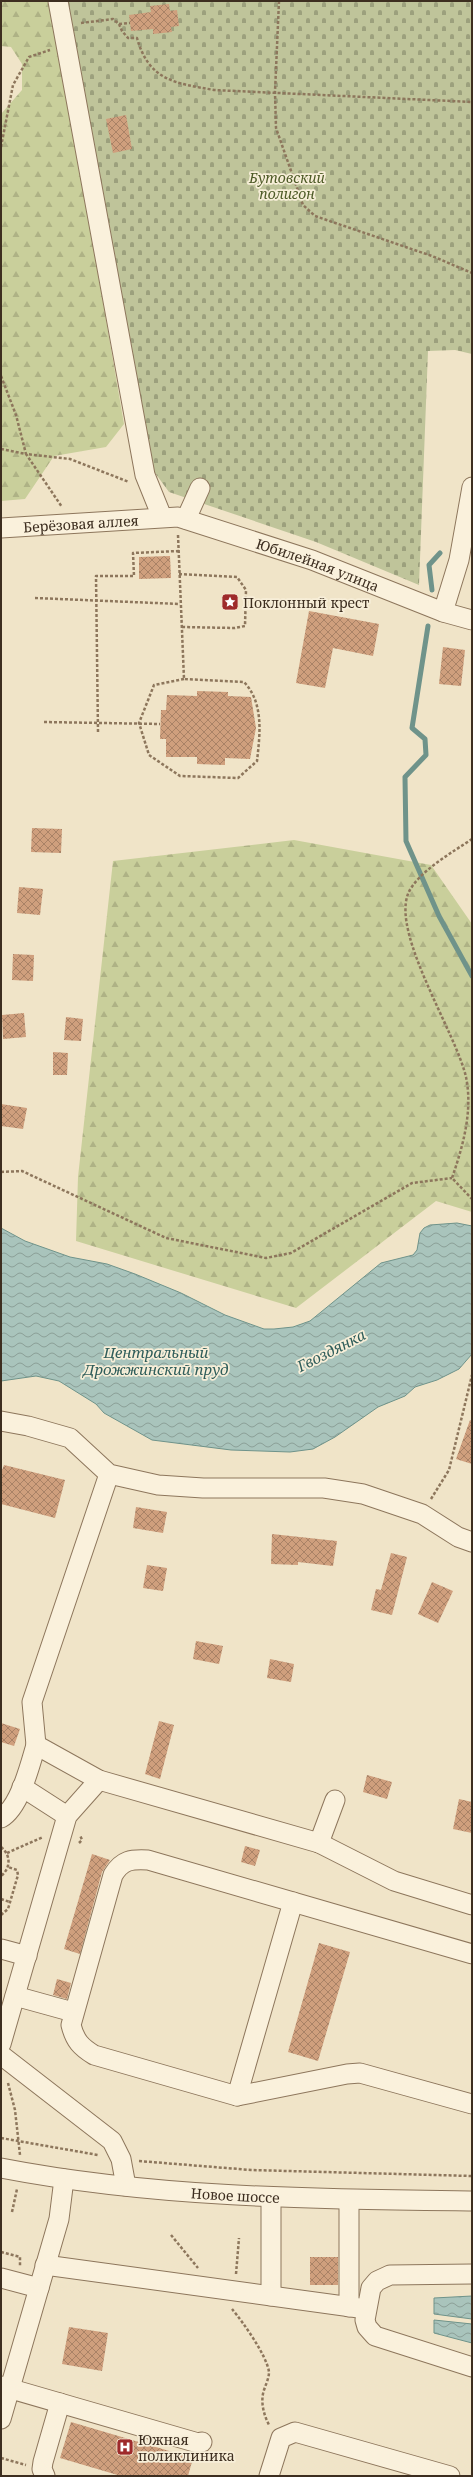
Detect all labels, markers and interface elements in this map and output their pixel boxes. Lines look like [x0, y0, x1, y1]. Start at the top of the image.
park label: Бутовский полигон [248, 168, 326, 203]
street label: Берёзовая аллея [23, 510, 139, 536]
street label: Юбилейная улица [254, 533, 382, 595]
place icon: Поклонный крест [220, 592, 240, 612]
place label: Поклонный крест [243, 593, 370, 612]
water label: Гвоздянка [292, 1324, 369, 1376]
water label: Центральный Дрожжинский пруд [81, 1342, 229, 1379]
street label: Новое шоссе [190, 2183, 280, 2207]
place label: Южная поликлиника [138, 2430, 235, 2465]
hospital icon: Южная поликлиника [115, 2437, 135, 2457]

